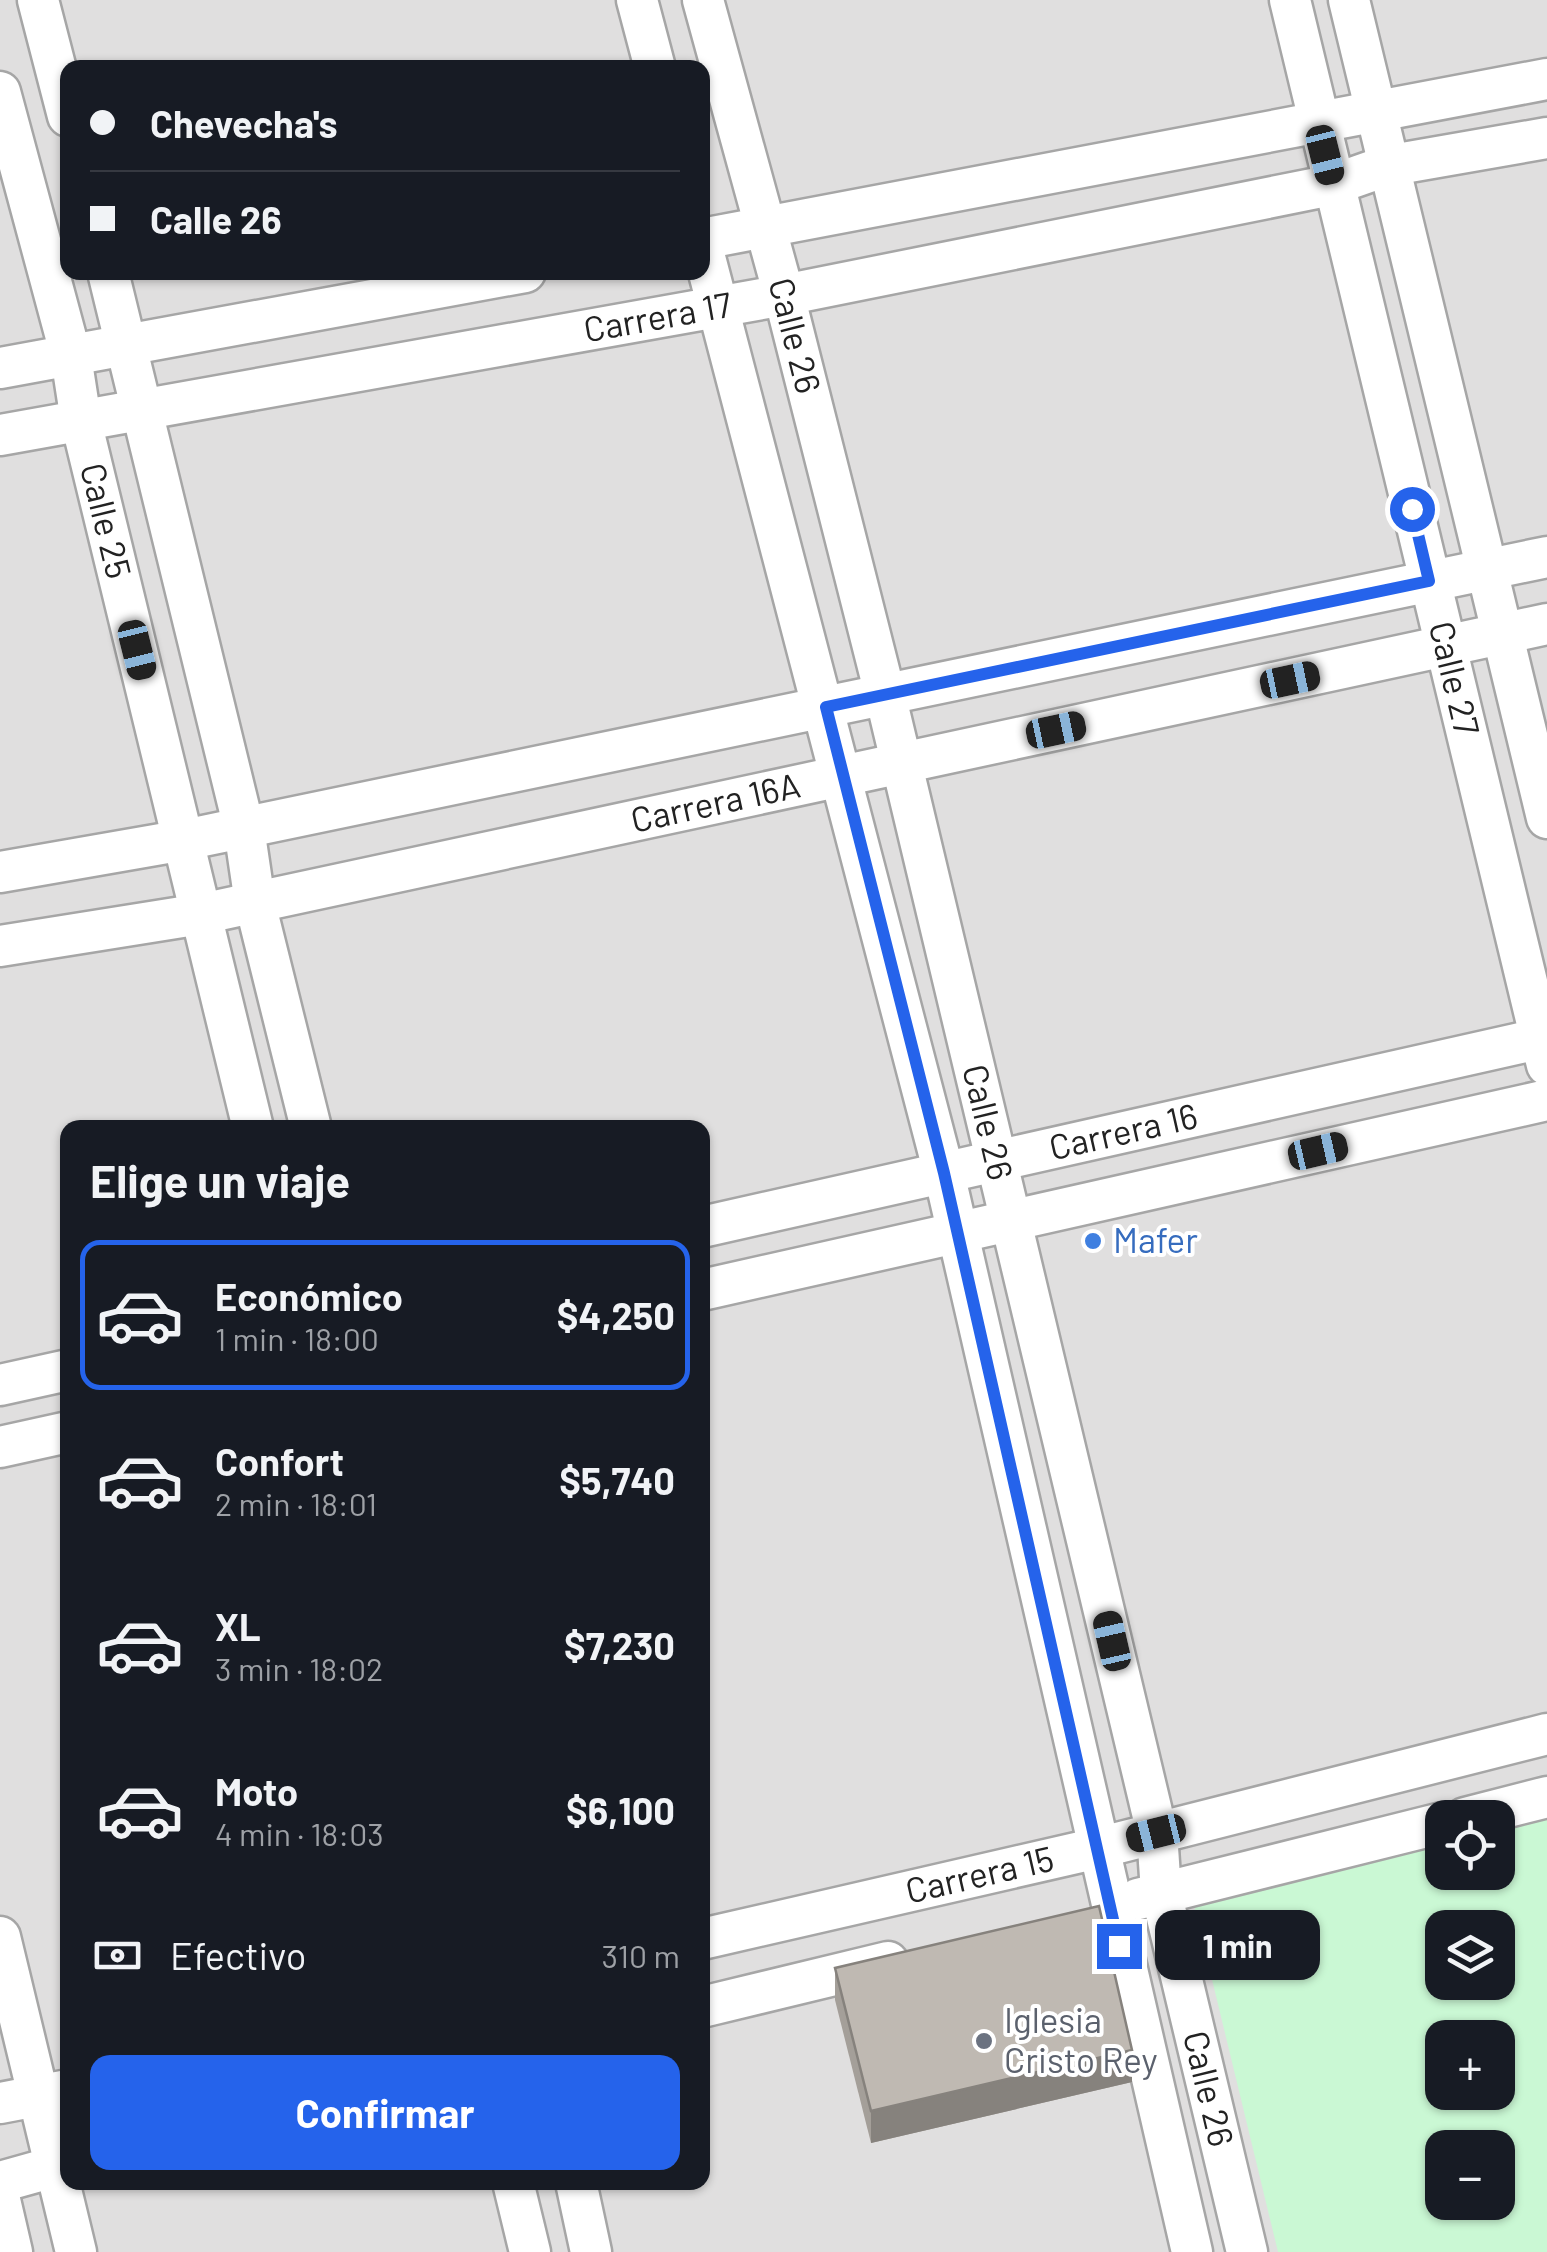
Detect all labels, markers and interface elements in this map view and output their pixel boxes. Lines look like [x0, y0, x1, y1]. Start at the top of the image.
text: Chevecha's [150, 100, 338, 146]
car [1303, 122, 1347, 188]
text: Calle 26 [150, 196, 282, 242]
street label: Calle 26 [761, 273, 831, 397]
street label: Carrera 17 [580, 282, 734, 349]
street label: Calle 25 [73, 458, 142, 583]
route start [1390, 487, 1435, 532]
car [115, 617, 159, 683]
street label: Calle 27 [1422, 617, 1490, 739]
car [1258, 659, 1322, 701]
car [1024, 709, 1088, 751]
street label: Carrera 16A [627, 763, 804, 840]
street label: Calle 26 [955, 1060, 1023, 1184]
street label: Carrera 16 [1045, 1093, 1201, 1167]
car [1285, 1130, 1351, 1172]
text: Elige un viaje [90, 1153, 350, 1207]
place label: Mafer [1113, 1218, 1198, 1260]
marker: Mafer [1082, 1230, 1104, 1252]
icon: car [95, 1270, 185, 1360]
text: Económico [215, 1273, 403, 1319]
text: $4,250 [557, 1292, 675, 1338]
text: 1 min · 18:00 [215, 1319, 379, 1357]
icon: car [95, 1435, 185, 1525]
text: Confort [215, 1438, 344, 1484]
text: $5,740 [559, 1457, 675, 1503]
text: 2 min · 18:01 [215, 1484, 377, 1522]
icon: car [95, 1600, 185, 1690]
text: XL [215, 1603, 261, 1649]
car [1091, 1608, 1133, 1674]
text: $7,230 [564, 1622, 675, 1668]
text: 3 min · 18:02 [215, 1649, 383, 1687]
icon: car [95, 1765, 185, 1855]
text: Moto [215, 1768, 298, 1814]
text: $6,100 [566, 1787, 675, 1833]
map controls [1425, 1800, 1515, 2220]
button: locate [1425, 1800, 1515, 1890]
car [1123, 1811, 1189, 1855]
text: 4 min · 18:03 [215, 1814, 384, 1852]
street label: Carrera 15 [901, 1836, 1057, 1911]
button: layers [1425, 1910, 1515, 2000]
callout: 1 min [1154, 1911, 1319, 1981]
route end [1097, 1924, 1142, 1969]
text: 1 min [1202, 1926, 1273, 1964]
icon: cash [90, 1928, 145, 1983]
text: Efectivo [170, 1932, 306, 1978]
text: 310 m [602, 1936, 680, 1974]
place label: Iglesia Cristo Rey [1004, 1998, 1158, 2080]
button: + [1425, 2020, 1515, 2110]
street label: Calle 26 [1176, 2026, 1244, 2150]
marker: Iglesia Cristo Rey [973, 2030, 995, 2052]
button: Confirmar [90, 2055, 680, 2170]
button: − [1425, 2130, 1515, 2220]

